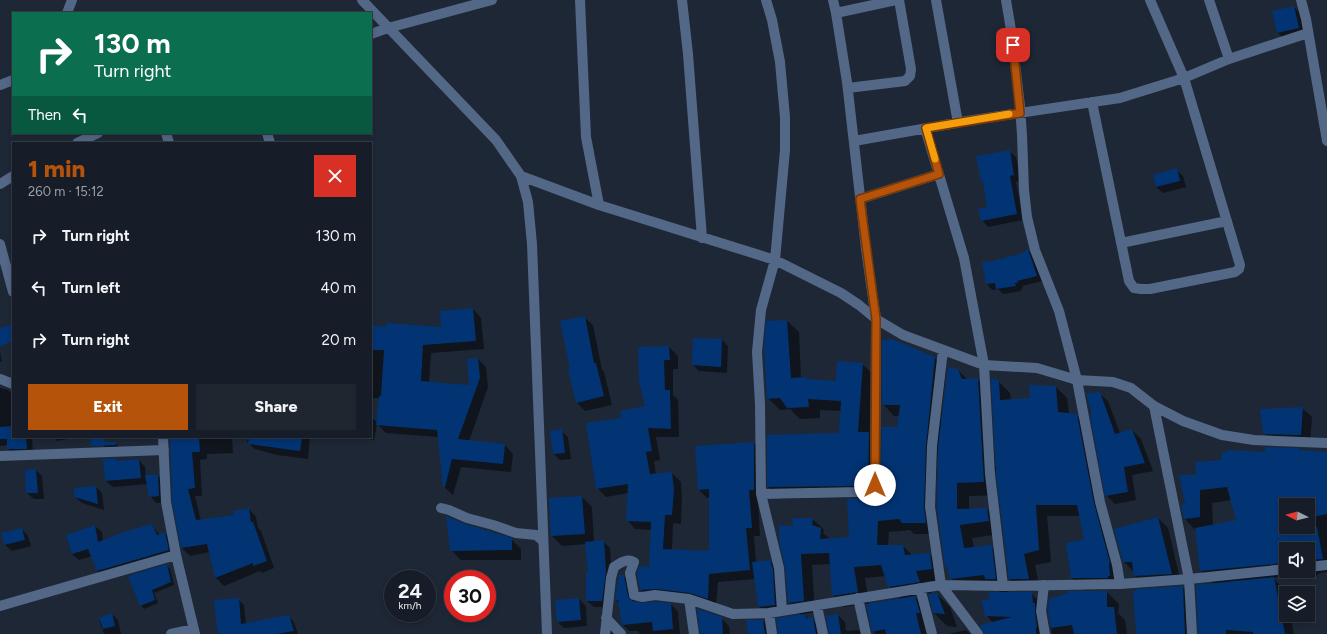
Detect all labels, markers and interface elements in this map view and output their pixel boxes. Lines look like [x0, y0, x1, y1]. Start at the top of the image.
text: 130 m [94, 26, 171, 60]
icon: right [28, 28, 80, 80]
pin [996, 28, 1030, 62]
icon: arrive [1002, 34, 1024, 56]
text: Turn right [94, 60, 171, 82]
icon: left [69, 104, 91, 126]
text: Then [28, 106, 61, 124]
text: 1 min [28, 154, 85, 183]
button: close [314, 155, 356, 197]
text: 260 m · 15:12 [28, 184, 104, 199]
icon: right [28, 225, 50, 247]
text: Turn right [62, 227, 130, 245]
text: 130 m [316, 227, 356, 245]
icon: left [28, 277, 50, 299]
text: Turn left [62, 279, 120, 297]
text: 40 m [321, 279, 356, 297]
icon: right [28, 329, 50, 351]
text: Turn right [62, 331, 130, 349]
text: 20 m [322, 331, 356, 349]
button: Exit [28, 384, 188, 430]
button: Share [196, 384, 356, 430]
position arrow [854, 464, 896, 506]
north arrow [1279, 498, 1315, 534]
map controls [1279, 498, 1315, 622]
button: sound [1279, 542, 1315, 578]
speed limit sign: 30 [444, 570, 496, 622]
text: 24 [398, 579, 422, 603]
button: layers [1279, 586, 1315, 622]
text: km/h [399, 599, 421, 612]

